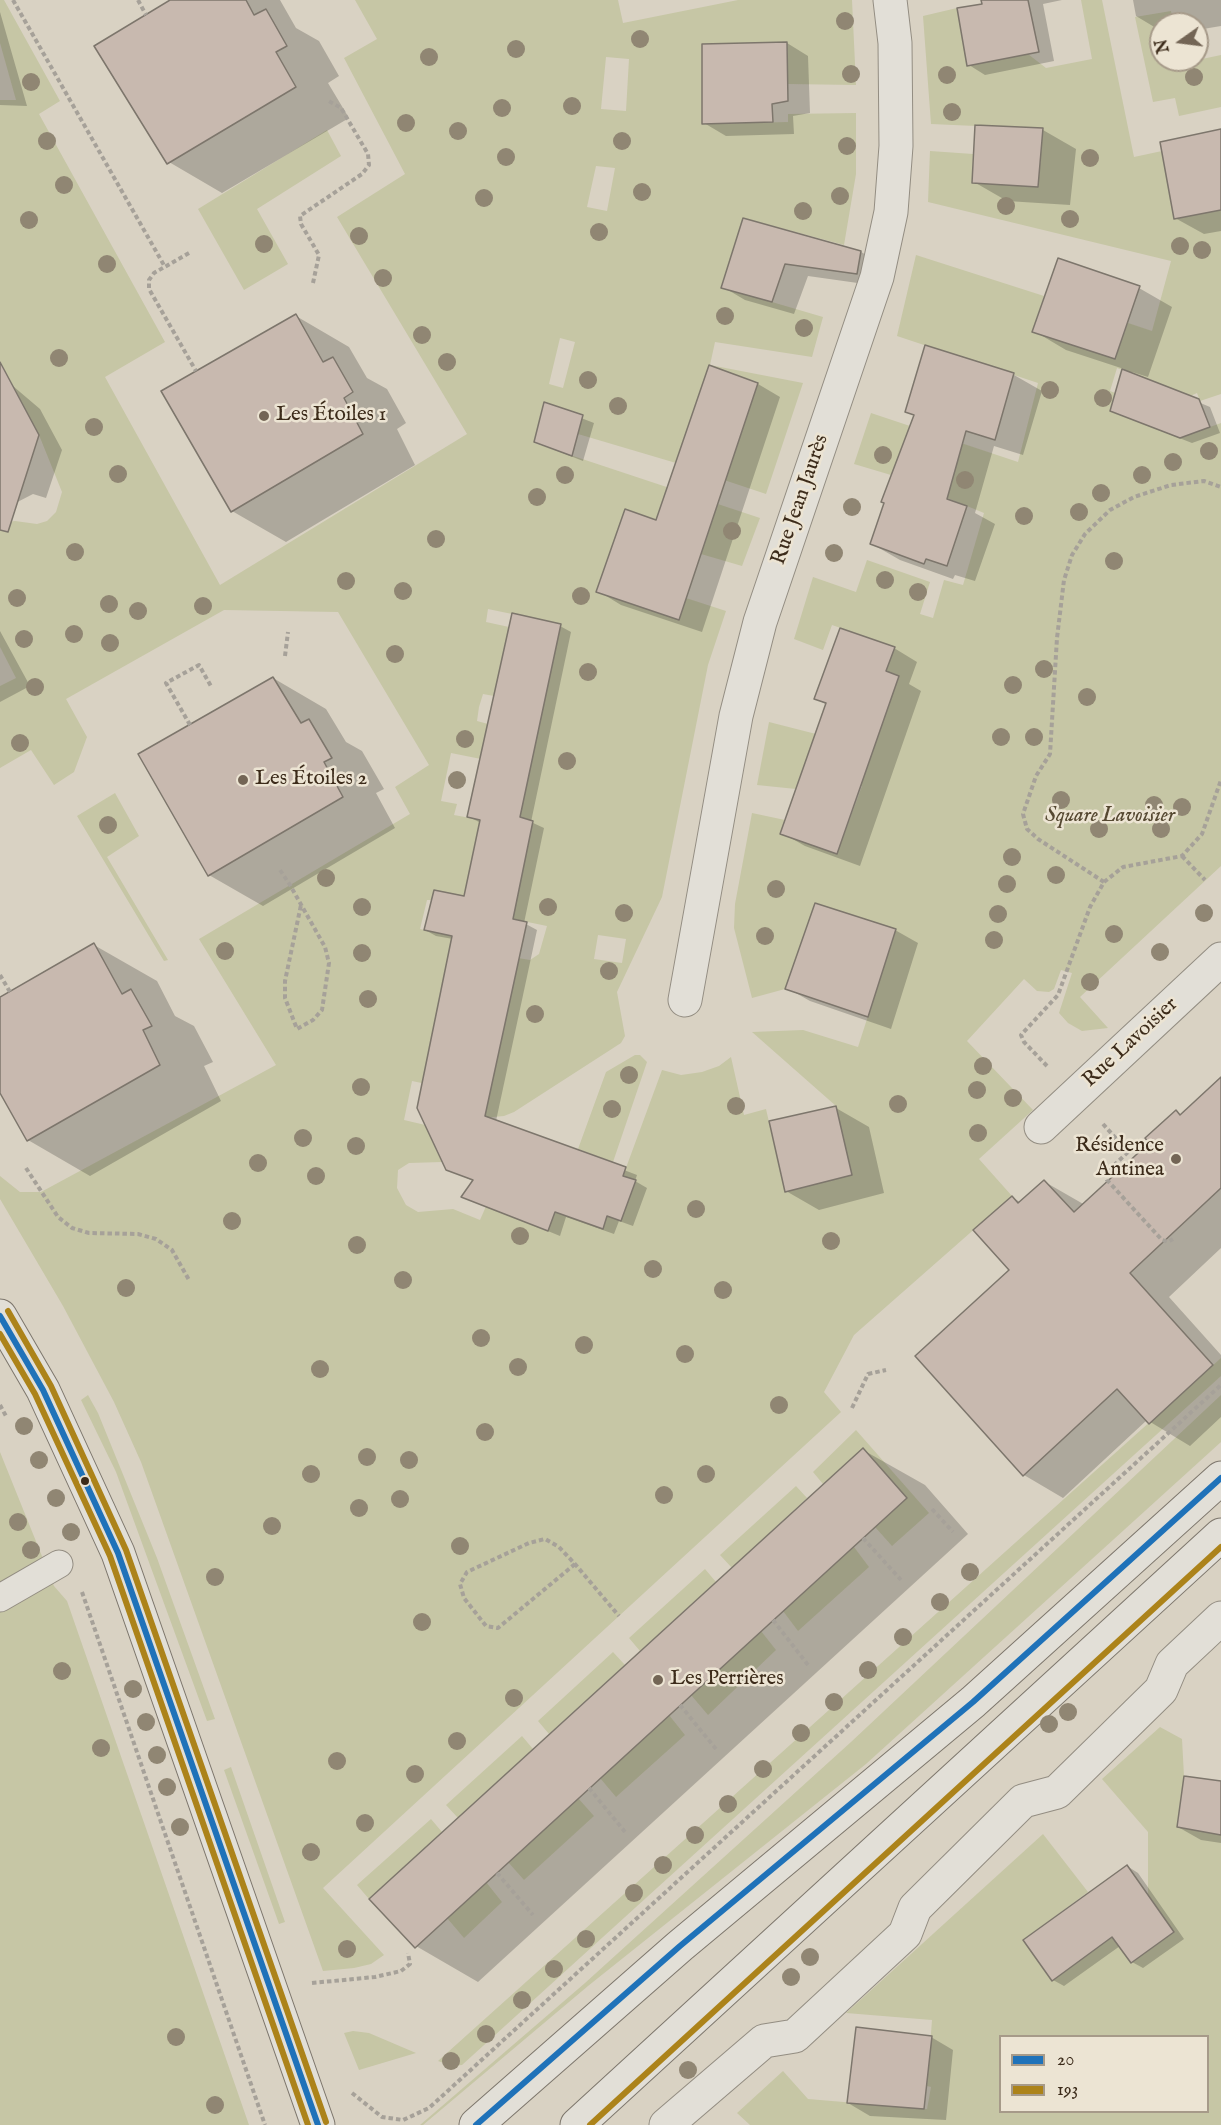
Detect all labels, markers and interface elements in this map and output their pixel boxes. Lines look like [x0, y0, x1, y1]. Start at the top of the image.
north arrow [1149, 12, 1209, 72]
text: N [1152, 37, 1175, 55]
place label: Les Étoiles 1 [276, 403, 386, 429]
marker: Les Étoiles 1 [257, 409, 271, 423]
street label: Rue Jean Jaurès [767, 431, 835, 569]
place label: Les Étoiles 2 [255, 767, 367, 793]
marker: Les Étoiles 2 [236, 773, 250, 787]
park label: Square Lavoisier [1045, 804, 1175, 830]
street label: Rue Lavoisier [1078, 993, 1184, 1093]
place label: Résidence Antinea [1075, 1134, 1164, 1184]
marker: Résidence Antinea [1169, 1152, 1183, 1166]
unlabelled marker [79, 1475, 91, 1487]
place label: Les Perrières [670, 1667, 784, 1693]
marker: Les Perrières [651, 1673, 665, 1687]
legend [999, 2035, 1209, 2113]
text: 20 [1057, 2049, 1074, 2072]
text: 193 [1057, 2079, 1078, 2102]

